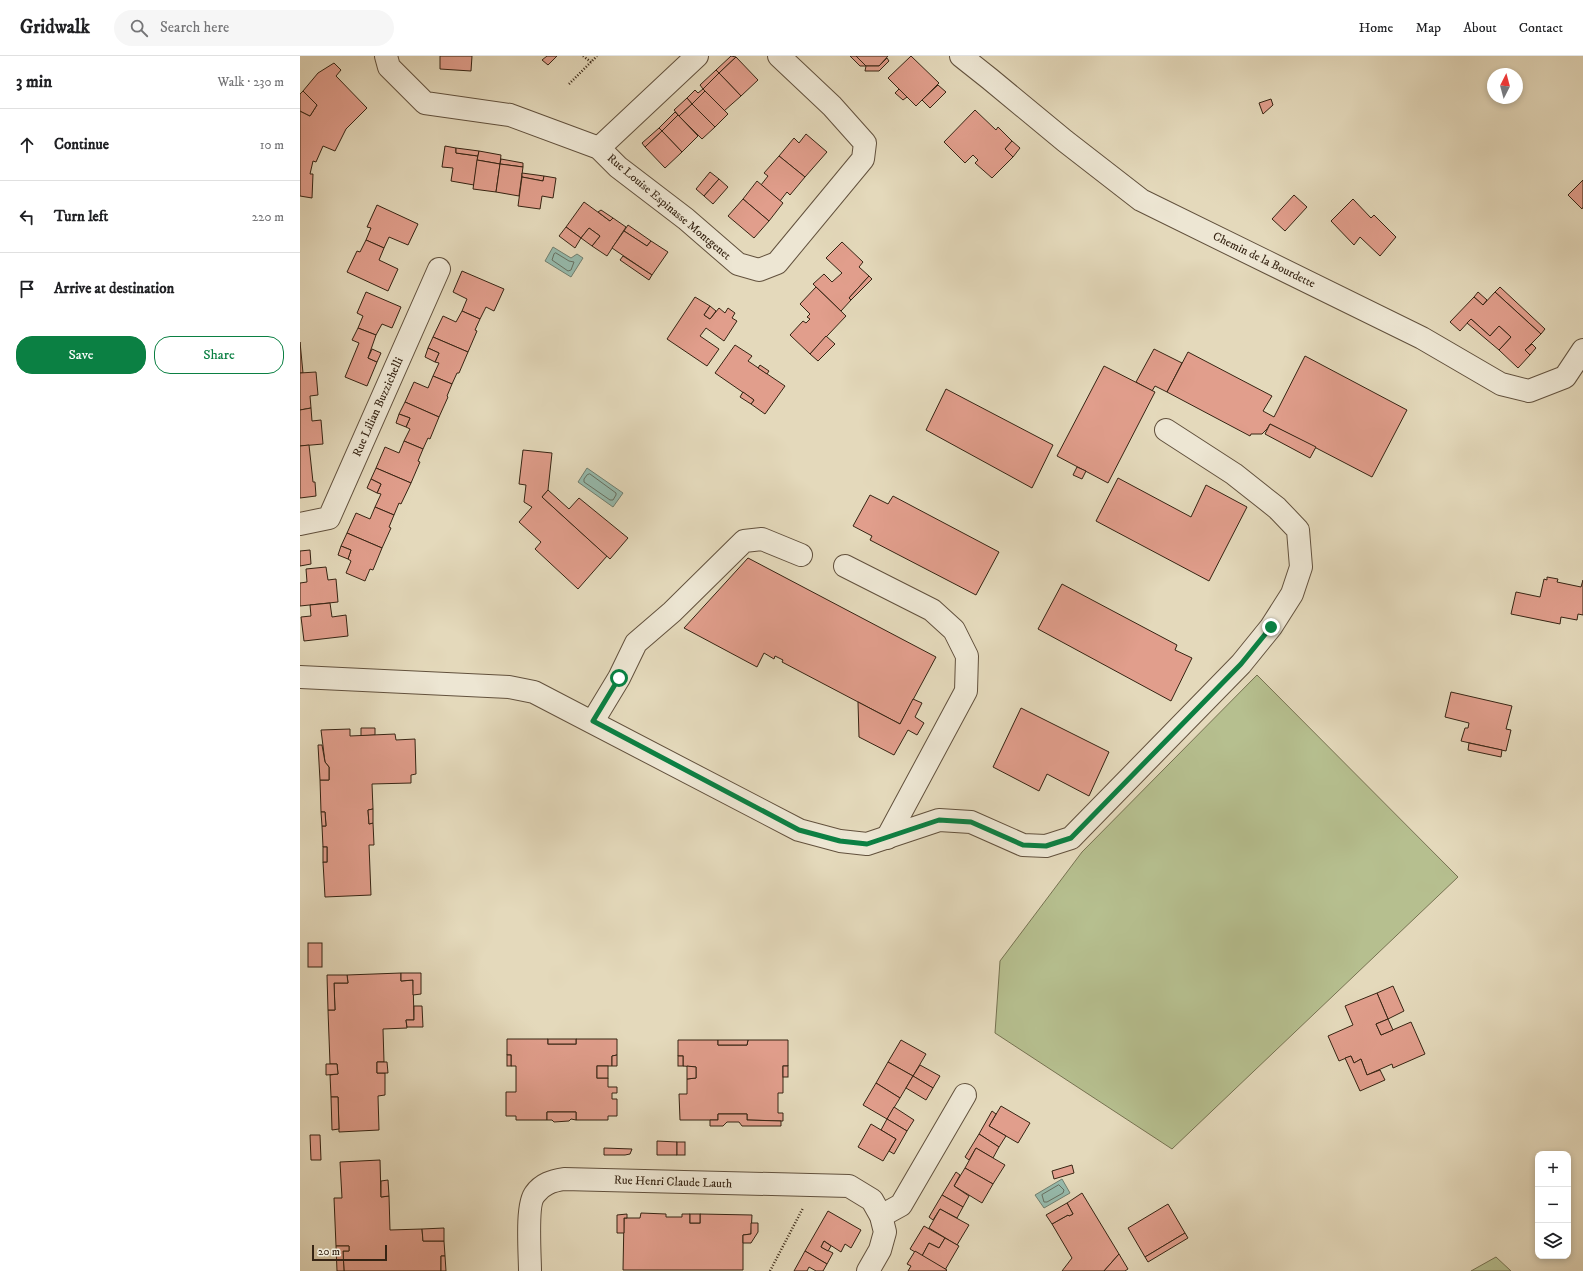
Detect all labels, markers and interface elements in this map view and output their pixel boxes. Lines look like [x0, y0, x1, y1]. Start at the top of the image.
search box [114, 10, 394, 46]
text: Gridwalk [20, 16, 90, 39]
icon: search [128, 17, 150, 39]
text: Search here [160, 18, 229, 37]
text: Home [1359, 19, 1393, 37]
text: Map [1415, 19, 1441, 37]
text: About [1463, 19, 1497, 37]
text: Contact [1519, 19, 1563, 37]
north arrow [1487, 68, 1523, 104]
text: 3 min [16, 71, 52, 93]
text: Walk · 230 m [218, 74, 284, 90]
icon: ahead [16, 134, 38, 156]
text: Continue [54, 135, 109, 154]
text: 10 m [260, 137, 284, 153]
street label: Rue Louise Espinasse Montgenet [604, 151, 734, 263]
icon: left [16, 206, 38, 228]
text: Turn left [54, 207, 108, 226]
text: 220 m [252, 209, 284, 225]
street label: Chemin de la Bourdette [1210, 229, 1318, 291]
icon: arrive [16, 278, 38, 300]
text: Arrive at destination [54, 279, 174, 298]
button: Save [16, 336, 146, 374]
button: Share [154, 336, 284, 374]
street label: Rue Lilian Buzzichelli [349, 355, 407, 459]
route end [1262, 618, 1280, 636]
route start [610, 669, 628, 687]
map controls [1535, 1151, 1571, 1259]
button: + [1535, 1151, 1571, 1187]
street label: Rue Henri Claude Lauth [614, 1172, 733, 1192]
button: − [1535, 1187, 1571, 1223]
button: layers [1535, 1223, 1571, 1259]
scale bar [312, 1243, 387, 1262]
text: 20 m [318, 1245, 340, 1259]

